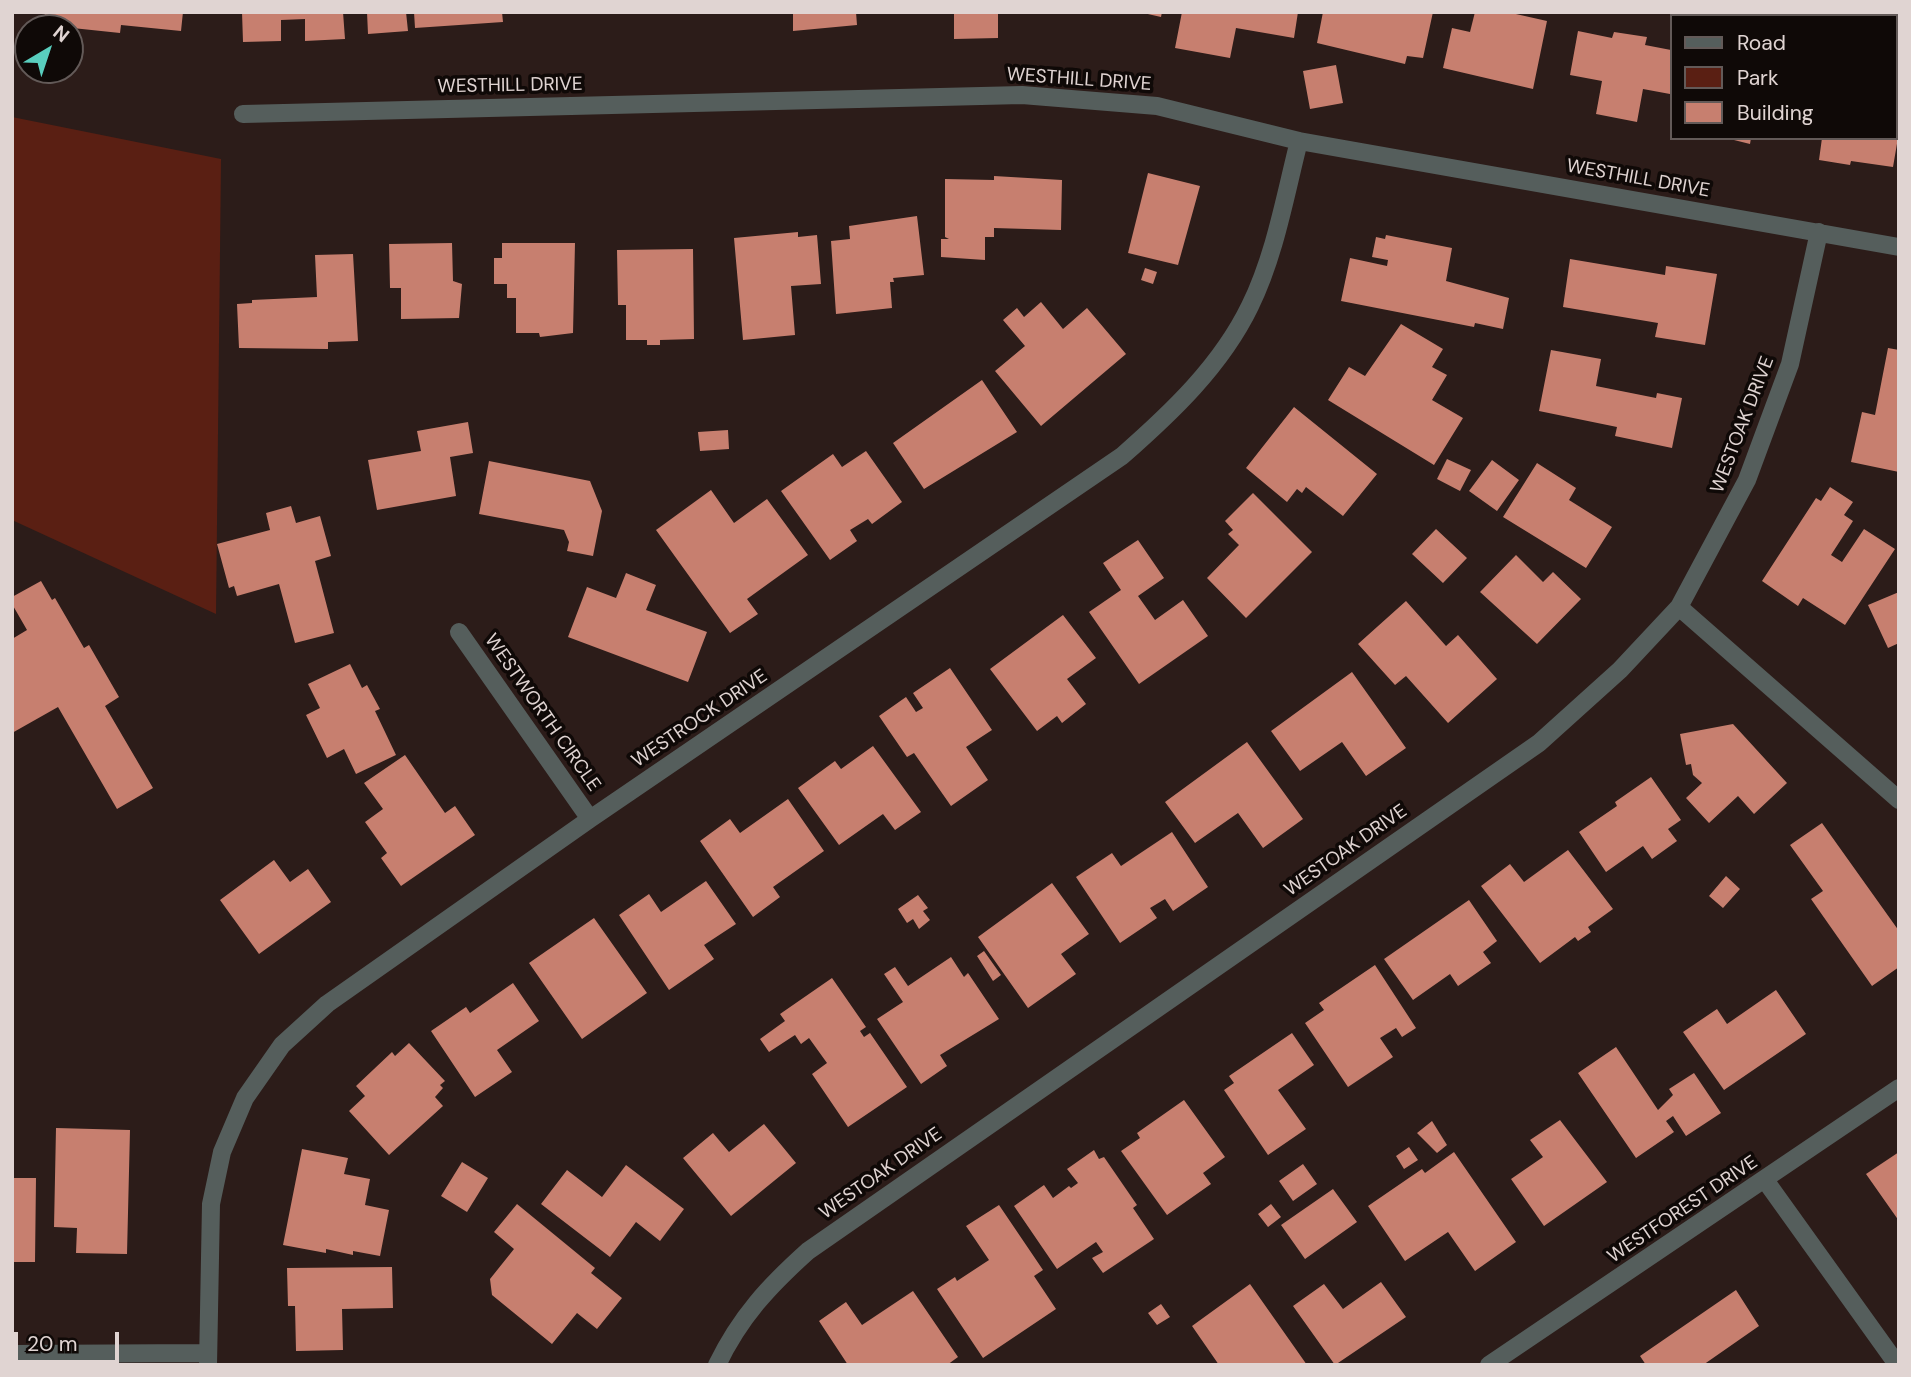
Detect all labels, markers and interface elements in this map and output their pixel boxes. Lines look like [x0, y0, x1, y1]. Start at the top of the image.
north arrow [14, 14, 84, 84]
legend [1670, 14, 1897, 140]
text: N [48, 20, 75, 48]
text: Road [1737, 29, 1786, 57]
street label: WESTHILL DRIVE [1006, 64, 1152, 96]
text: Park [1737, 64, 1778, 92]
street label: WESTHILL DRIVE [437, 73, 583, 99]
text: Building [1737, 99, 1813, 127]
street label: WESTHILL DRIVE [1565, 155, 1711, 203]
street label: WESTOAK DRIVE [1706, 353, 1780, 497]
street label: WESTWORTH CIRCLE [479, 630, 605, 796]
street label: WESTROCK DRIVE [628, 665, 772, 773]
street label: WESTOAK DRIVE [1280, 800, 1412, 902]
street label: WESTOAK DRIVE [815, 1123, 947, 1225]
street label: WESTFOREST DRIVE [1604, 1151, 1762, 1269]
scale bar [18, 1318, 122, 1362]
text: 20 m [27, 1330, 78, 1358]

